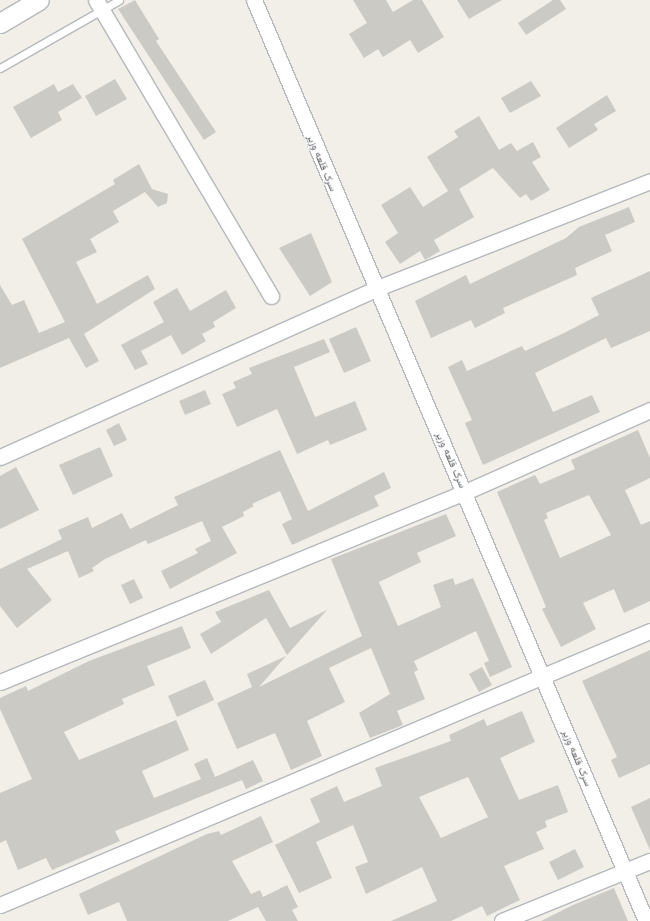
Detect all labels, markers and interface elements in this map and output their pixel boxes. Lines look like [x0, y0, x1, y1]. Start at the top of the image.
street label: سرک قلعه وزیر [305, 133, 339, 193]
street label: سرک قلعه وزیر [433, 430, 469, 490]
street label: سرک قلعه وزیر [560, 728, 594, 788]

